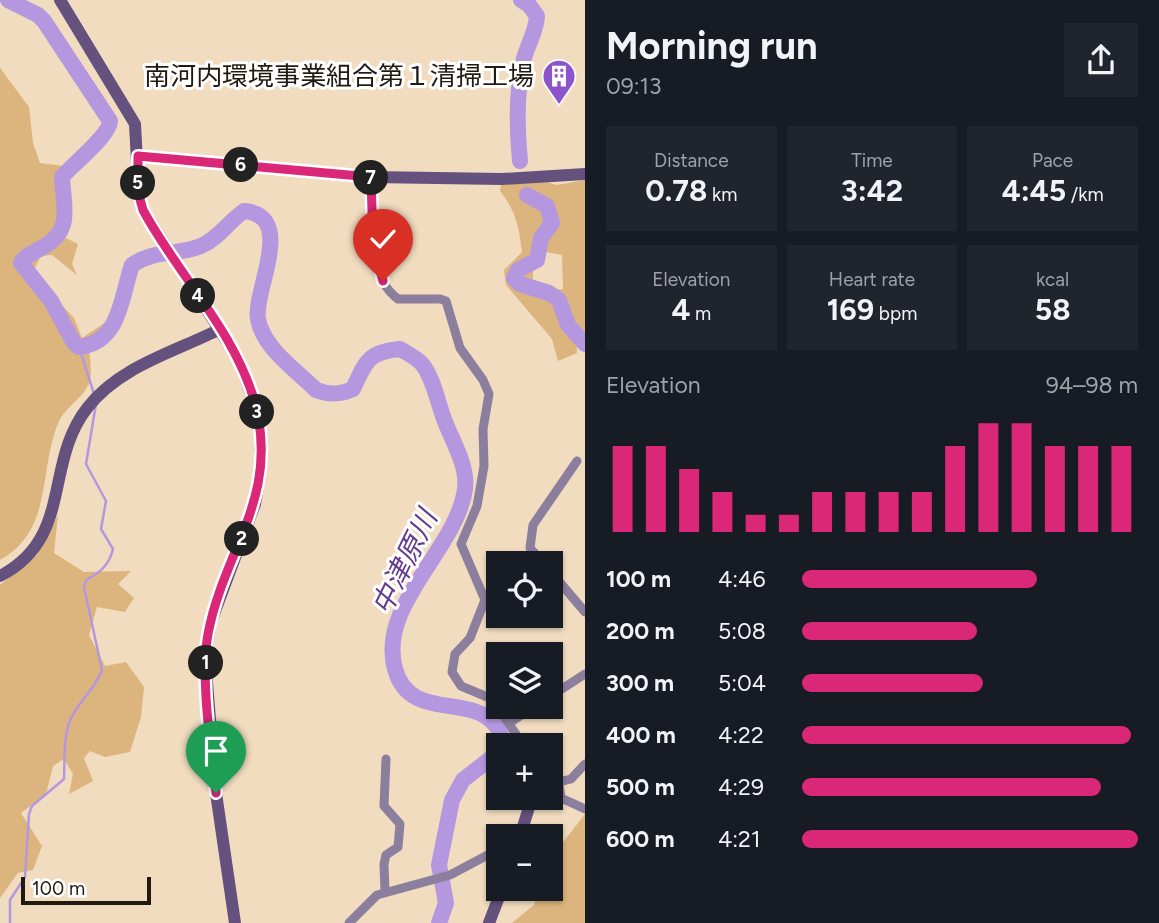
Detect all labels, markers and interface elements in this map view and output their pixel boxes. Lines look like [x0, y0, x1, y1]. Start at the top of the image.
text: Morning run [606, 23, 818, 69]
button: share [1064, 23, 1138, 97]
building icon: 南河内環境事業組合第１清掃工場 [540, 57, 578, 106]
place label: 南河内環境事業組合第１清掃工場 [144, 60, 534, 92]
text: 09:13 [606, 72, 662, 100]
pin: 6 [224, 148, 258, 182]
text: Distance [654, 149, 729, 172]
text: Time [851, 149, 893, 172]
text: Pace [1032, 149, 1073, 172]
text: 6 [235, 153, 246, 176]
pin: 7 [354, 160, 388, 196]
pin: 5 [120, 166, 156, 200]
text: 7 [365, 166, 376, 189]
text: 5 [132, 171, 143, 194]
text: 0.78 [645, 172, 707, 209]
text: 3:42 [841, 172, 903, 209]
text: 4:45 [1002, 172, 1066, 209]
text: km [707, 183, 737, 206]
text: /km [1066, 183, 1104, 206]
pin [353, 209, 413, 281]
icon: check [364, 220, 402, 258]
text: Elevation [652, 268, 730, 291]
text: Heart rate [829, 268, 915, 291]
text: kcal [1036, 268, 1069, 291]
pin: 4 [180, 278, 216, 314]
text: 4 [191, 284, 204, 307]
text: 4 [671, 291, 690, 328]
text: 169 [827, 291, 874, 328]
text: 58 [1035, 291, 1071, 328]
text: m [690, 302, 711, 325]
text: bpm [874, 302, 917, 325]
text: Elevation [606, 371, 701, 399]
text: 94–98 m [1046, 371, 1138, 399]
pin: 3 [240, 394, 274, 430]
text: 3 [251, 400, 262, 423]
water label: 中津原川 [364, 502, 445, 620]
pin: 2 [224, 522, 260, 556]
text: 2 [236, 527, 247, 550]
map controls [486, 551, 563, 901]
button: locate [486, 551, 563, 628]
text: 100 m [606, 565, 671, 593]
text: 4:46 [718, 565, 765, 593]
text: 200 m [606, 617, 675, 645]
text: 5:08 [718, 617, 766, 645]
button: layers [486, 642, 563, 719]
pin: 1 [188, 646, 224, 680]
text: 1 [201, 651, 210, 674]
text: 300 m [606, 669, 674, 697]
text: 5:04 [718, 669, 766, 697]
pin [186, 721, 246, 793]
text: 400 m [606, 721, 676, 749]
text: 4:22 [718, 721, 764, 749]
icon: arrive [197, 732, 235, 770]
button: + [486, 733, 563, 810]
text: 500 m [606, 773, 675, 801]
text: 4:29 [718, 773, 764, 801]
button: − [486, 824, 563, 901]
text: 600 m [606, 825, 675, 853]
text: 4:21 [718, 825, 760, 853]
scale bar [21, 874, 150, 906]
text: 100 m [32, 877, 85, 900]

